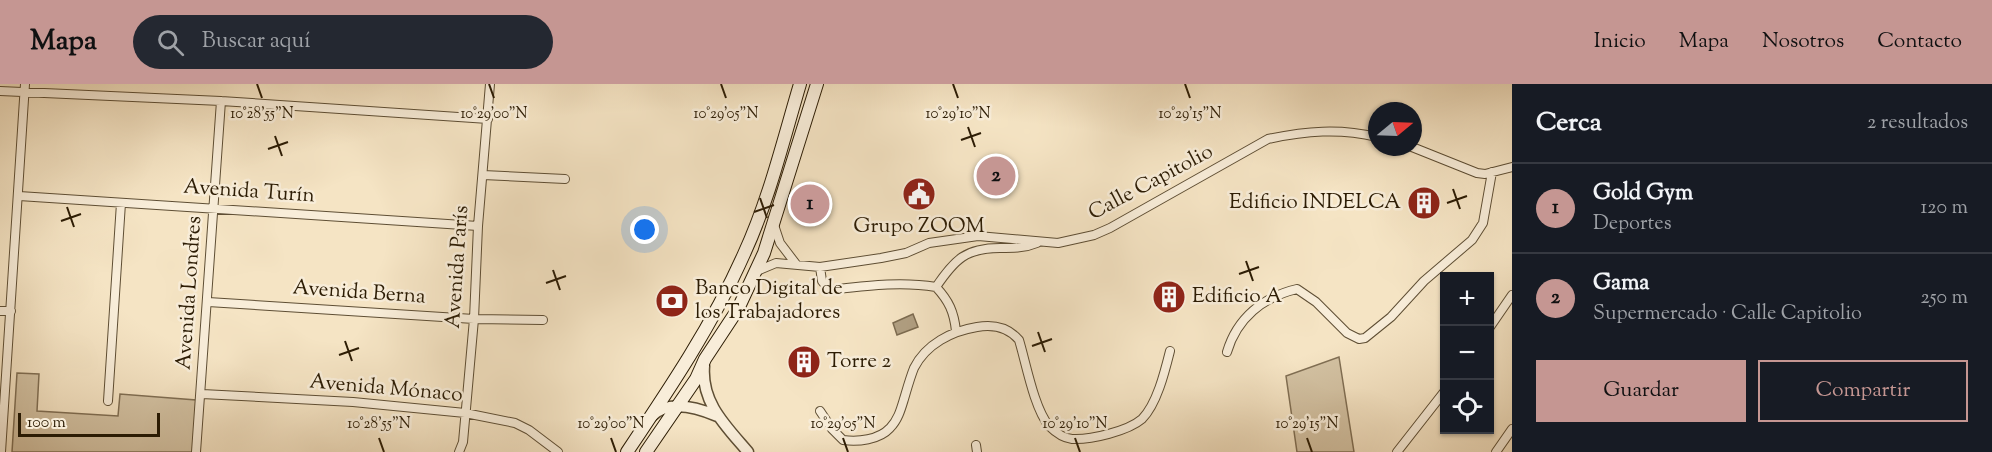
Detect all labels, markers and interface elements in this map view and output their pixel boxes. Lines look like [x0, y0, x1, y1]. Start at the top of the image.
search box [133, 15, 553, 69]
text: Mapa [30, 22, 97, 62]
icon: search [154, 26, 187, 59]
text: Buscar aquí [202, 26, 311, 58]
text: Inicio [1594, 27, 1646, 57]
text: Mapa [1679, 27, 1729, 57]
text: Nosotros [1762, 27, 1844, 57]
text: Contacto [1877, 27, 1962, 57]
north arrow [1368, 102, 1422, 156]
text: 10°28'55"N [230, 104, 294, 125]
text: 10°29'00"N [460, 104, 528, 125]
text: 10°29'05"N [694, 104, 758, 125]
text: 10°29'10"N [925, 104, 991, 125]
text: 10°29'15"N [1159, 104, 1221, 125]
text: Cerca [1536, 105, 1602, 142]
text: 2 resultados [1867, 109, 1968, 138]
street label: Calle Capitolio [1083, 137, 1219, 229]
pin: 2 [976, 154, 1016, 199]
street label: Avenida Turín [182, 172, 316, 212]
public building icon: Grupo ZOOM [901, 176, 937, 212]
text: Gold Gym [1593, 178, 1693, 210]
pin: 1 [790, 182, 830, 226]
building icon: Edificio INDELCA [1406, 185, 1442, 221]
place label: Edificio INDELCA [1229, 188, 1401, 218]
text: 1 [1552, 194, 1559, 223]
text: 120 m [1920, 194, 1968, 223]
street label: Avenida París [439, 204, 477, 330]
text: Deportes [1593, 210, 1672, 239]
place label: Grupo ZOOM [853, 212, 985, 242]
street label: Avenida Londres [170, 215, 210, 371]
your location [630, 215, 659, 244]
text: Gama [1593, 268, 1649, 300]
map controls [1440, 272, 1494, 434]
button: + [1440, 272, 1494, 326]
street label: Avenida Berna [291, 273, 427, 313]
place label: Banco Digital de los Trabajadores [695, 274, 843, 328]
building icon: Edificio A [1151, 279, 1187, 315]
place label: Edificio A [1192, 282, 1282, 312]
bank icon: Banco Digital de los Trabajadores [654, 283, 690, 319]
text: 2 [1551, 284, 1560, 313]
text: 250 m [1920, 284, 1968, 313]
text: Supermercado · Calle Capitolio [1593, 300, 1862, 329]
button: − [1440, 326, 1494, 380]
building icon: Torre 2 [786, 344, 822, 380]
place label: Torre 2 [827, 347, 891, 377]
button: Guardar [1536, 360, 1746, 422]
button: Compartir [1758, 360, 1968, 422]
street label: Avenida Mónaco [308, 367, 464, 411]
button: locate [1440, 380, 1494, 434]
scale bar [18, 410, 160, 438]
text: 100 m [27, 412, 66, 435]
text: 10°28'55"N [347, 414, 411, 435]
text: 10°29'00"N [577, 414, 645, 435]
text: 10°29'05"N [811, 414, 875, 435]
text: 10°29'10"N [1042, 414, 1108, 435]
text: 10°29'15"N [1276, 414, 1338, 435]

